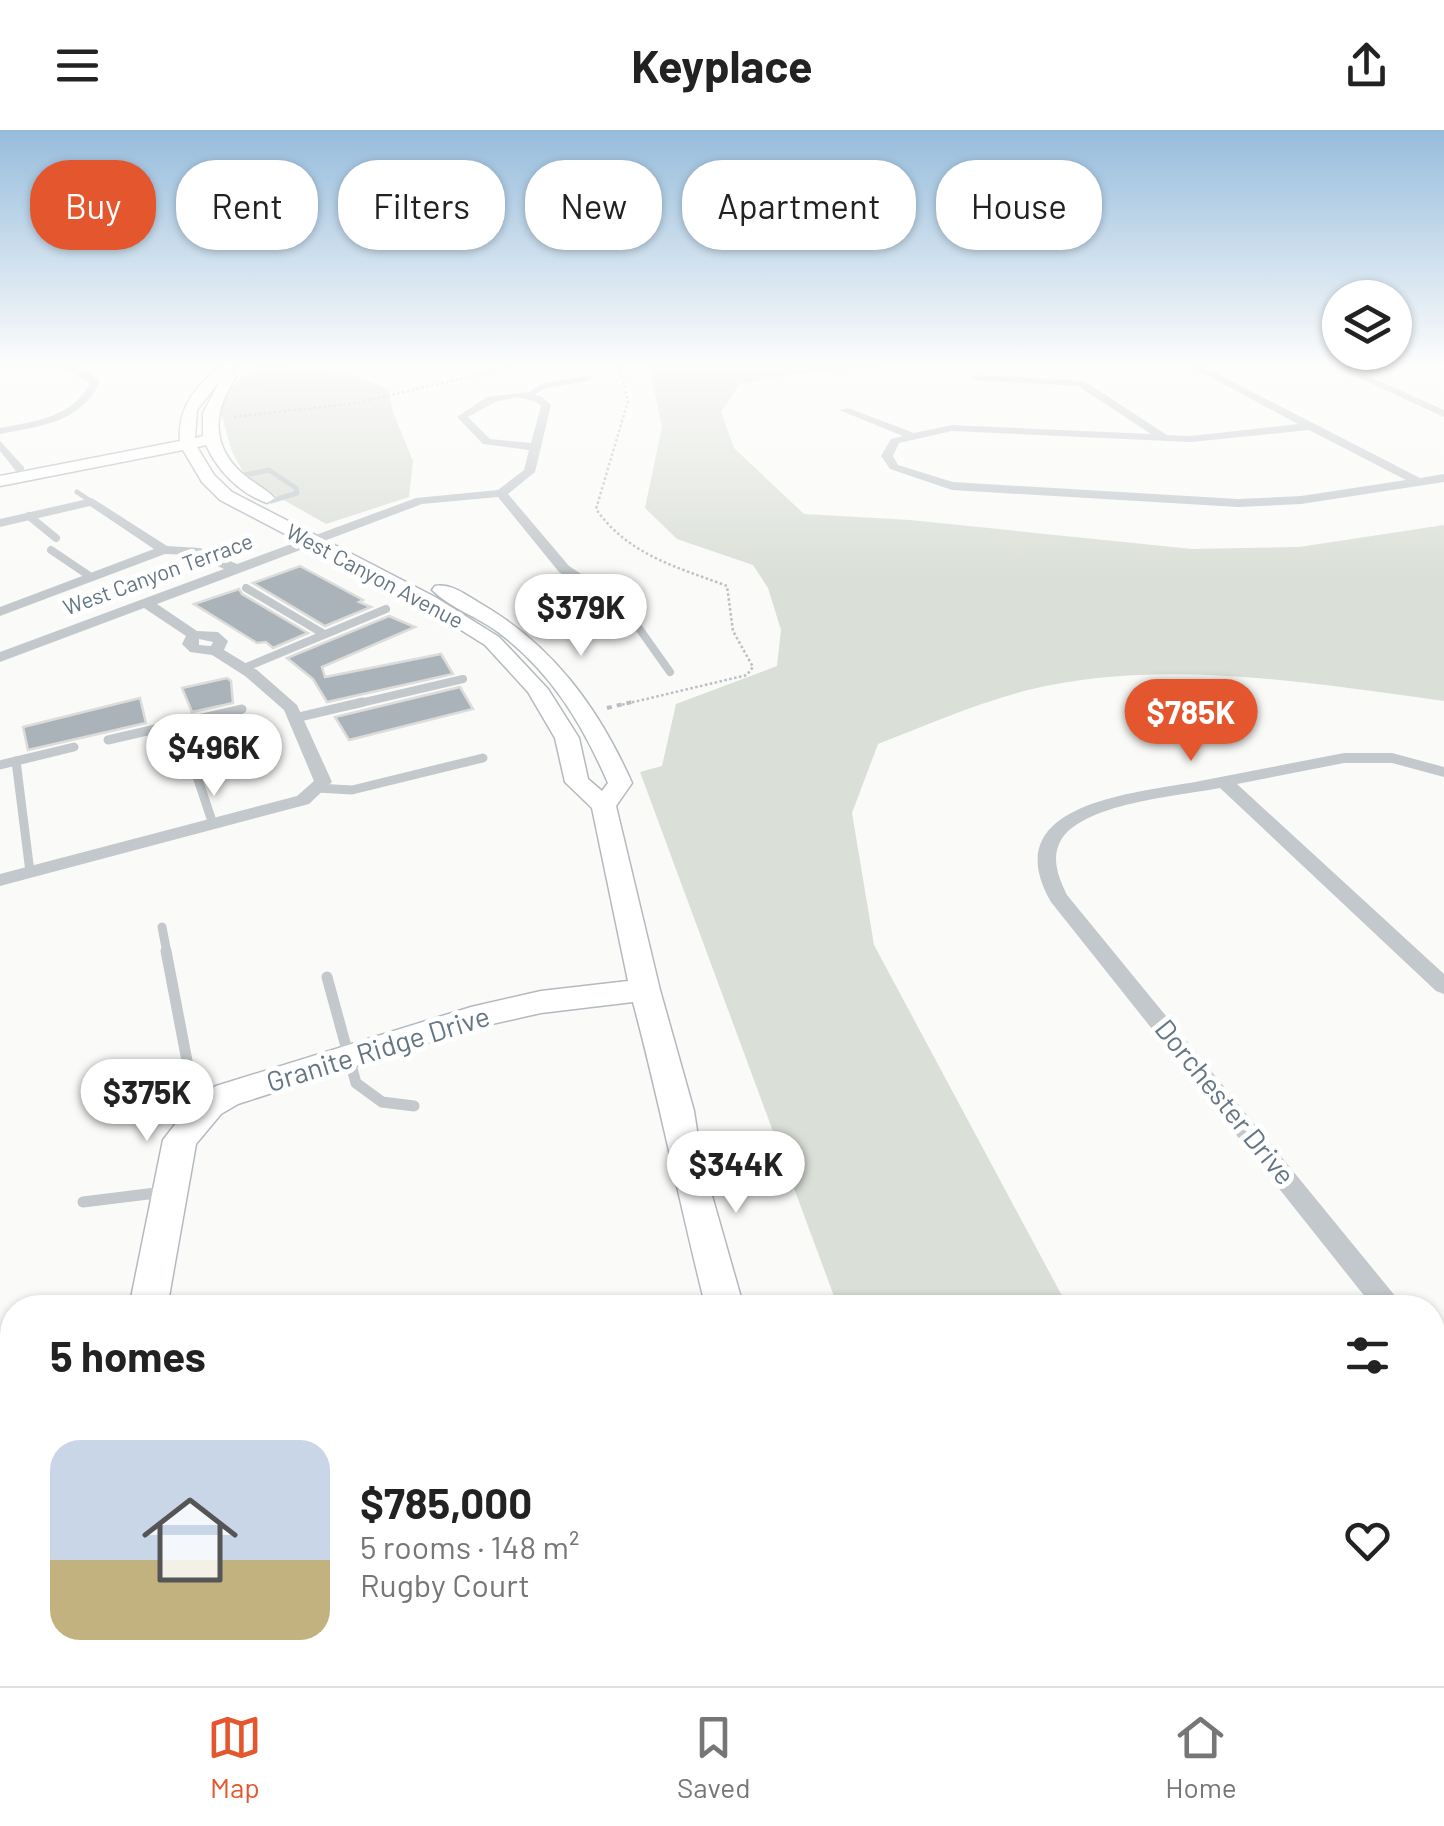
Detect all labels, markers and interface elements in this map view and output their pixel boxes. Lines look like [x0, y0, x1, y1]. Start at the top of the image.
icon: menu [50, 38, 105, 93]
text: Keyplace [631, 38, 813, 92]
icon: share [1339, 38, 1394, 93]
chip: Buy [30, 160, 156, 250]
chip: Rent [176, 160, 318, 250]
chip: Filters [338, 160, 505, 250]
chip: New [525, 160, 662, 250]
chip: Apartment [682, 160, 916, 250]
chip: House [936, 160, 1102, 250]
map controls [1322, 280, 1412, 370]
button: layers [1322, 280, 1412, 370]
street label: West Canyon Avenue [282, 517, 468, 633]
street label: West Canyon Terrace [59, 527, 256, 619]
pin: $379K [511, 574, 651, 659]
text: $379K [537, 587, 625, 625]
pin: $785K [1121, 679, 1261, 764]
text: $785K [1147, 692, 1235, 730]
pin: $496K [144, 714, 284, 799]
text: $496K [168, 727, 260, 765]
street label: Granite Ridge Drive [262, 998, 493, 1098]
street label: Dorchester Drive [1149, 1012, 1303, 1191]
pin: $375K [77, 1059, 217, 1144]
text: $375K [103, 1072, 191, 1110]
pin: $344K [666, 1131, 806, 1216]
text: $344K [689, 1144, 783, 1182]
icon: filters [1340, 1328, 1395, 1383]
text: 5 homes [50, 1330, 206, 1380]
text: $785,000 [360, 1477, 532, 1527]
icon: home [130, 1480, 250, 1600]
icon: heart [1340, 1513, 1395, 1568]
text: 5 rooms · 148 m² [360, 1527, 579, 1565]
text: Rugby Court [360, 1565, 530, 1603]
tab: Map [207, 1710, 262, 1804]
tab: Saved [677, 1710, 750, 1804]
tab: Home [1165, 1710, 1237, 1804]

